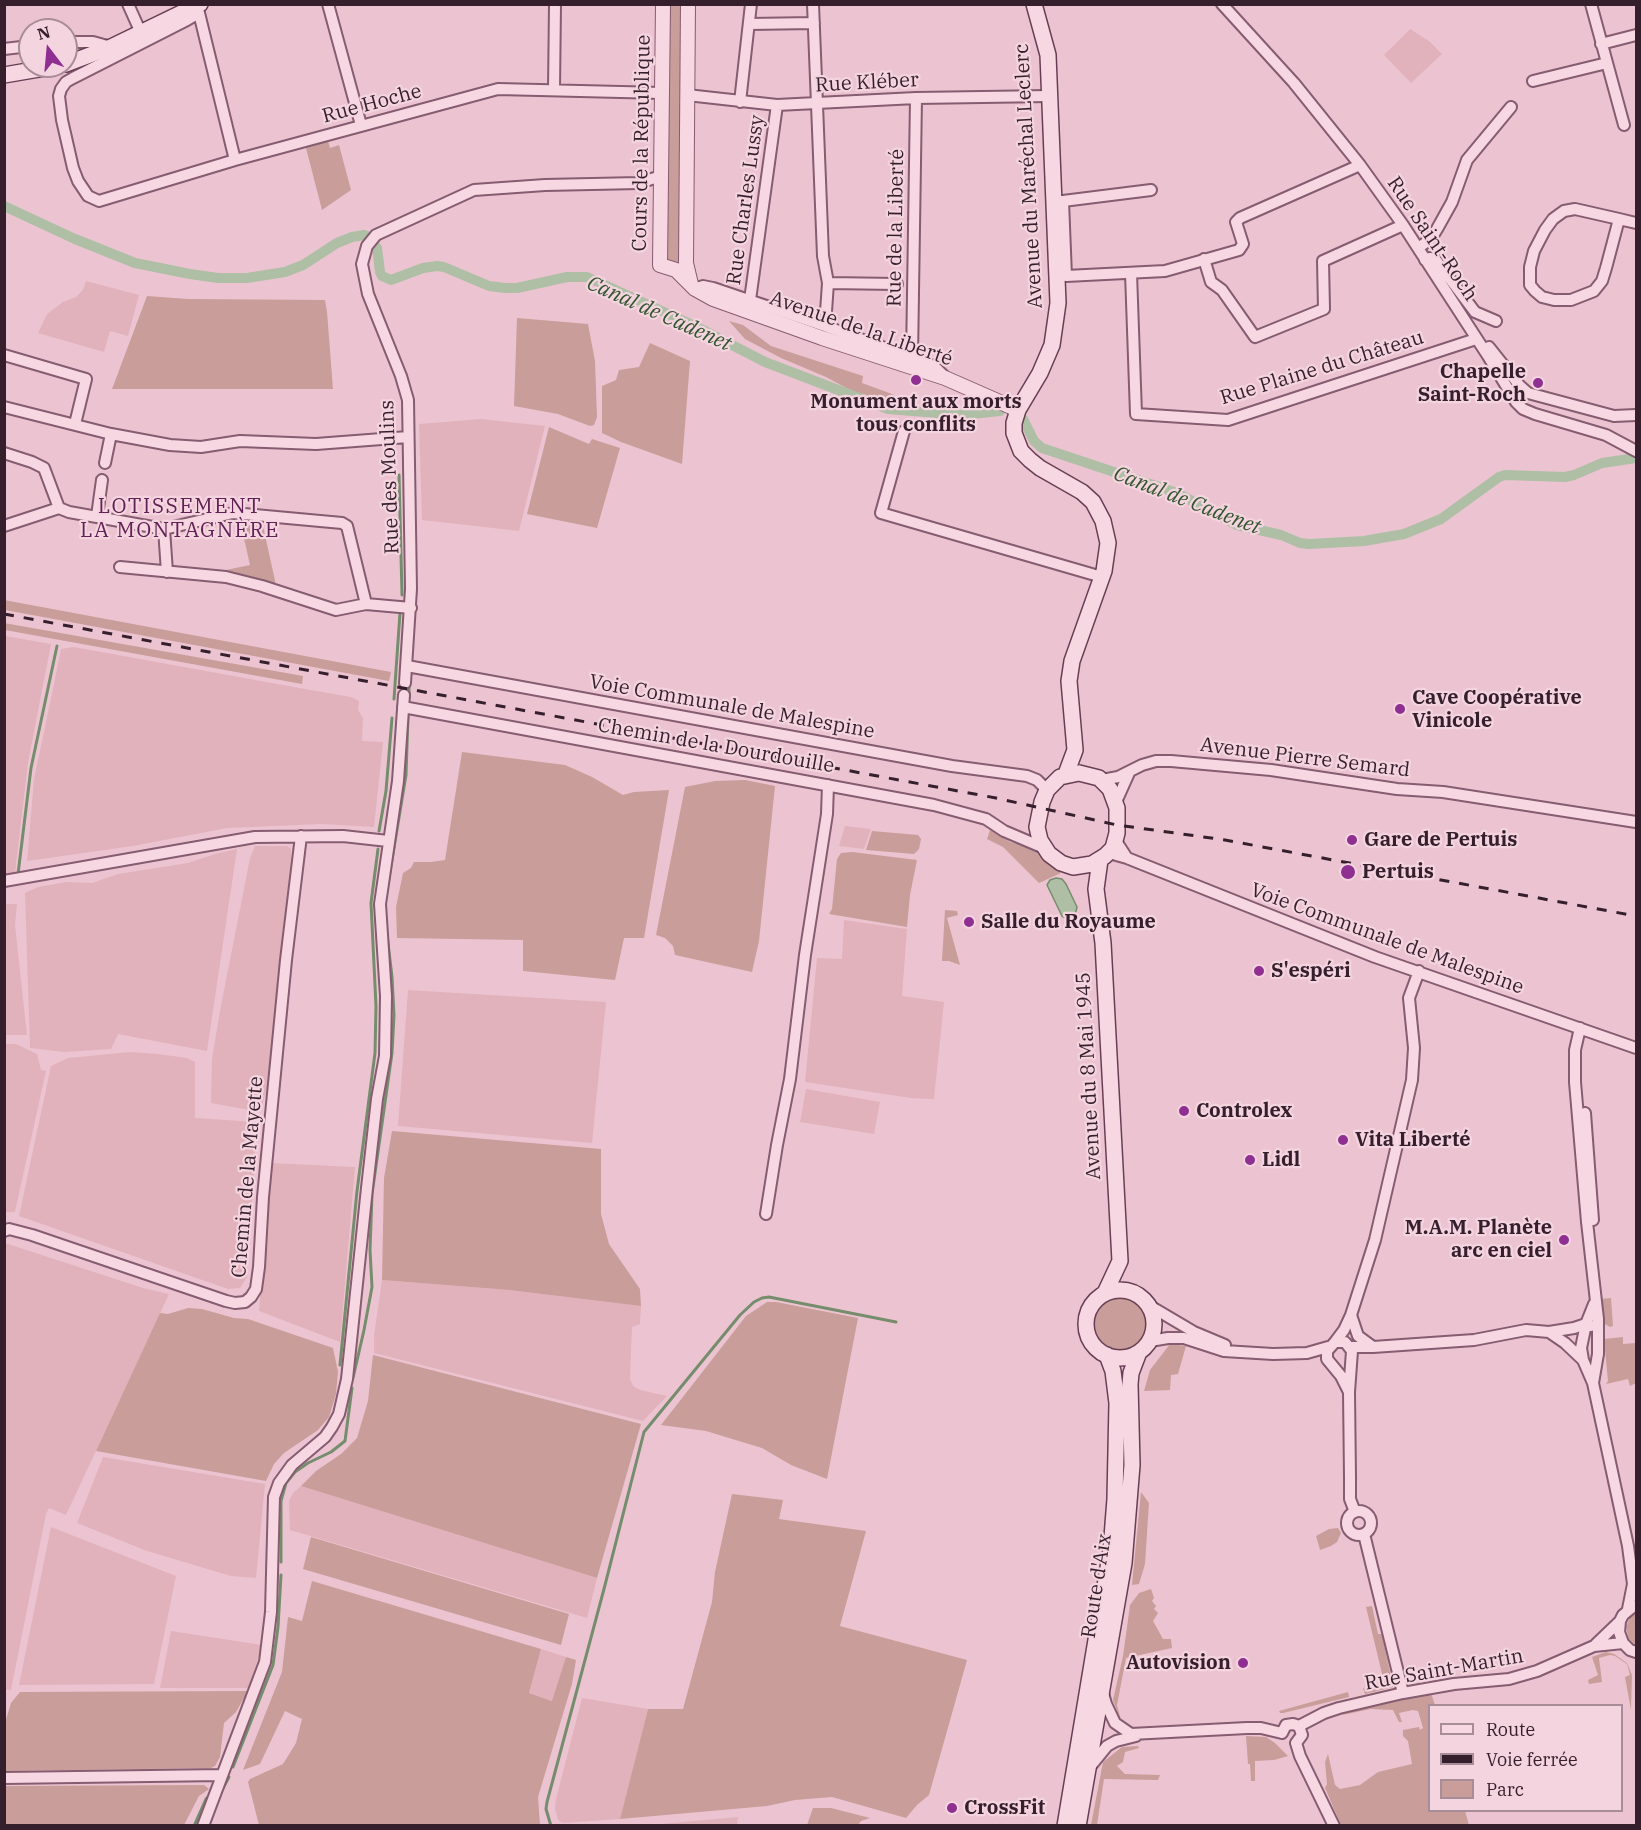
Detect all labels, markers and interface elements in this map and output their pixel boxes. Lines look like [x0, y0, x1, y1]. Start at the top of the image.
north arrow [18, 18, 78, 78]
text: N [35, 21, 52, 44]
street label: Cours de la République [628, 35, 656, 251]
street label: Avenue du Maréchal Leclerc [1010, 43, 1048, 309]
street label: Rue Kléber [815, 68, 919, 98]
street label: Rue Hoche [320, 79, 424, 129]
street label: Rue Charles Lussy [722, 113, 770, 287]
street label: Rue de la Liberté [883, 149, 909, 307]
street label: Rue Saint-Roch [1382, 172, 1482, 306]
water label: Canal de Cadenet [583, 271, 735, 357]
street label: Avenue de la Liberté [766, 286, 956, 372]
street label: Rue Plaine du Château [1217, 326, 1427, 410]
place label: Chapelle Saint-Roch [1418, 360, 1526, 407]
marker: Monument aux morts tous conflits [909, 373, 923, 387]
marker: Chapelle Saint-Roch [1531, 376, 1545, 390]
place label: Monument aux morts tous conflits [810, 390, 1022, 437]
street label: Rue des Moulins [375, 399, 405, 555]
water label: Canal de Cadenet [1110, 461, 1264, 541]
district label: LOTISSEMENT LA MONTAGNÈRE [80, 494, 280, 544]
street label: Voie Communale de Malespine [588, 670, 876, 744]
place label: Cave Coopérative Vinicole [1412, 686, 1582, 733]
marker: Cave Coopérative Vinicole [1393, 702, 1407, 716]
street label: Chemin de la Dourdouille [596, 713, 836, 779]
street label: Avenue Pierre Semard [1199, 733, 1411, 783]
place label: Gare de Pertuis [1364, 828, 1517, 852]
marker: Gare de Pertuis [1345, 833, 1359, 847]
place label: Pertuis [1362, 860, 1434, 884]
marker: Pertuis [1339, 863, 1357, 881]
street label: Voie Communale de Malespine [1247, 878, 1527, 1000]
place label: Salle du Royaume [981, 910, 1156, 934]
marker: Salle du Royaume [962, 915, 976, 929]
place label: S'espéri [1271, 959, 1351, 983]
marker: S'espéri [1252, 964, 1266, 978]
street label: Avenue du 8 Mai 1945 [1072, 971, 1106, 1181]
street label: Chemin de la Mayette [227, 1075, 269, 1279]
place label: Controlex [1196, 1099, 1292, 1123]
marker: Controlex [1177, 1104, 1191, 1118]
place label: Vita Liberté [1355, 1128, 1471, 1152]
marker: Vita Liberté [1336, 1133, 1350, 1147]
place label: Lidl [1262, 1148, 1300, 1172]
marker: Lidl [1243, 1153, 1257, 1167]
place label: M.A.M. Planète arc en ciel [1405, 1216, 1552, 1263]
marker: M.A.M. Planète arc en ciel [1557, 1233, 1571, 1247]
street label: Route d'Aix [1077, 1532, 1117, 1640]
street label: Rue Saint-Martin [1363, 1644, 1525, 1696]
place label: Autovision [1126, 1651, 1231, 1675]
marker: Autovision [1236, 1656, 1250, 1670]
legend [1428, 1704, 1623, 1812]
text: Route [1486, 1718, 1535, 1741]
text: Voie ferrée [1486, 1748, 1578, 1771]
text: Parc [1486, 1778, 1524, 1801]
place label: CrossFit [964, 1796, 1045, 1820]
marker: CrossFit [945, 1801, 959, 1815]

